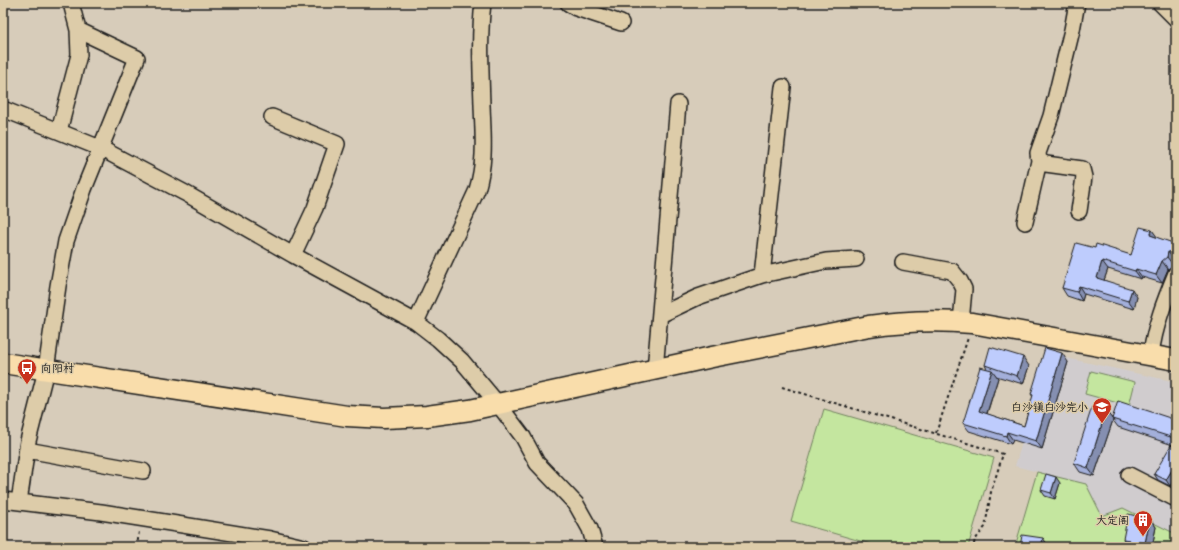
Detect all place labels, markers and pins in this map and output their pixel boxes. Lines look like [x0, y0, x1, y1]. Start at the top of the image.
bus stop icon: 向阳村 [16, 357, 38, 385]
place label: 向阳村 [41, 359, 74, 376]
school or university icon: 白沙镇白沙完小 [1091, 396, 1113, 424]
place label: 白沙镇白沙完小 [1011, 398, 1088, 415]
building icon: 大定阁 [1132, 509, 1154, 537]
place label: 大定阁 [1096, 511, 1129, 528]

